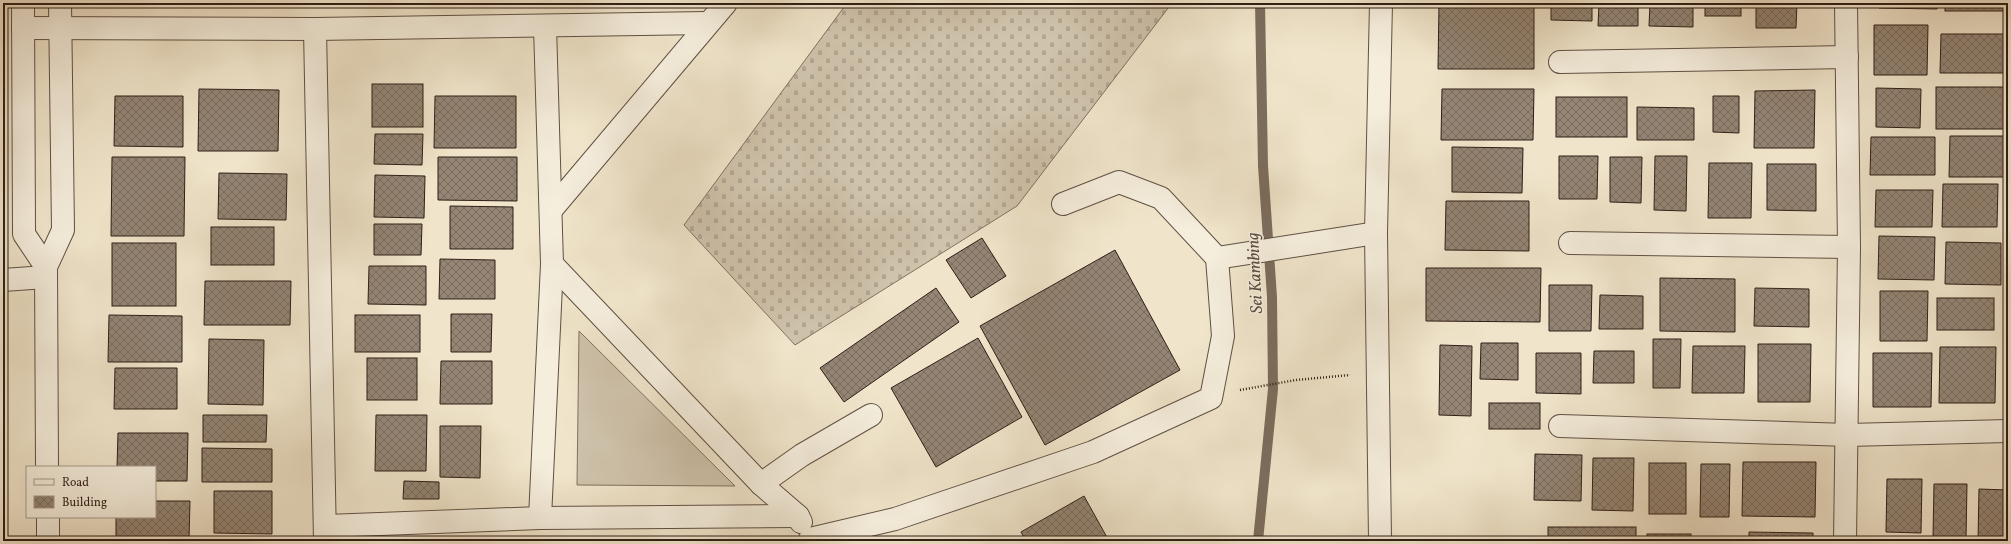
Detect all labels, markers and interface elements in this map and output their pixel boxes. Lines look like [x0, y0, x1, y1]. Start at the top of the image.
water label: Sei Kambing [1242, 231, 1269, 314]
legend [26, 466, 156, 518]
text: Road [62, 475, 89, 491]
text: Building [62, 495, 107, 511]

